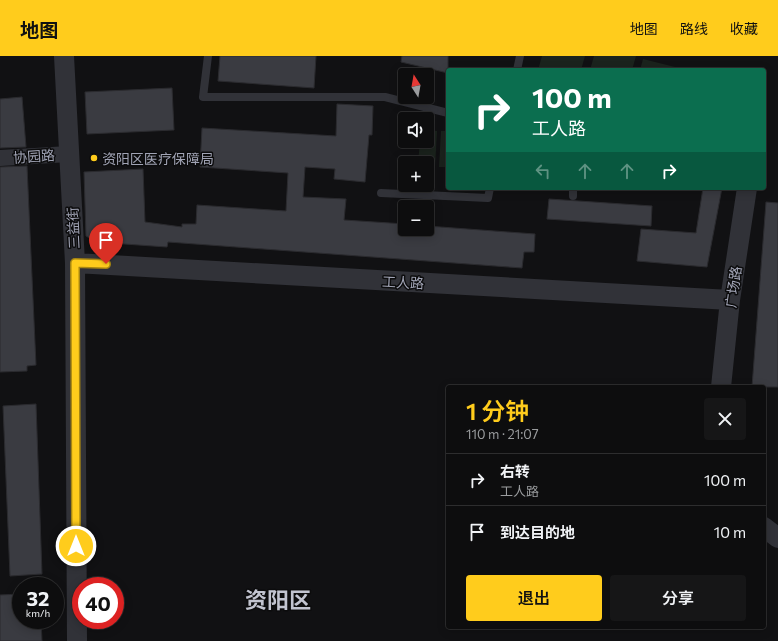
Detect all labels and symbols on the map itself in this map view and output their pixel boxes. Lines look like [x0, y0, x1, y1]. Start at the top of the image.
north arrow [398, 68, 434, 104]
street label: 协园路 [12, 146, 56, 166]
place label: 资阳区医疗保障局 [102, 150, 214, 167]
marker: 资阳区医疗保障局 [89, 153, 99, 163]
street label: 三益街 [63, 207, 83, 249]
pin [89, 223, 123, 264]
street label: 广场路 [722, 265, 744, 309]
street label: 工人路 [382, 272, 424, 292]
position arrow [55, 525, 97, 567]
speed limit sign: 40 [72, 577, 124, 629]
district label: 资阳区 [245, 586, 311, 613]

